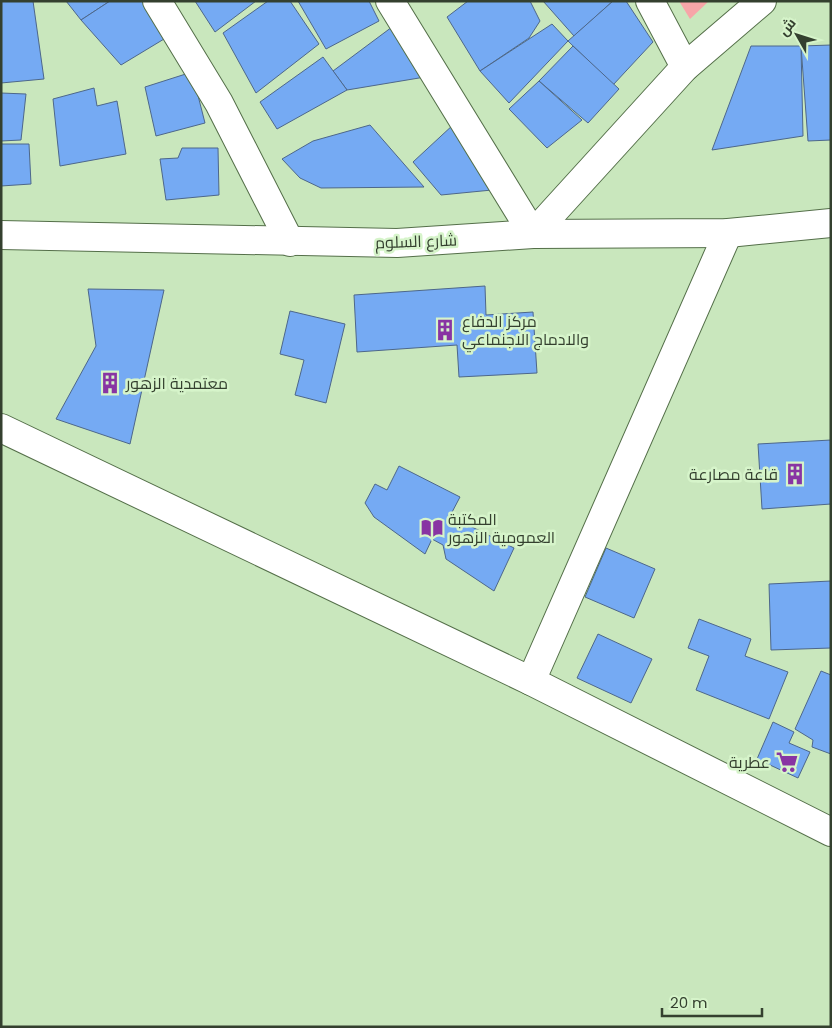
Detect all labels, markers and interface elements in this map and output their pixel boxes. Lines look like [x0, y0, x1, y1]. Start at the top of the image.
north arrow [772, 10, 822, 60]
text: ش [773, 14, 800, 40]
street label: شارع السلوم [375, 229, 457, 254]
place label: مركز الدفاع والادماج الاجنماعي [462, 310, 589, 353]
building icon: مركز الدفاع والادماج الاجنماعي [432, 317, 458, 343]
building icon: معتمدية الزهور [97, 370, 123, 396]
place label: معتمدية الزهور [125, 372, 228, 395]
building icon: قاعة مصارعة [782, 461, 808, 487]
place label: قاعة مصارعة [689, 463, 778, 486]
place label: المكتبة العمومية الزهور [447, 508, 555, 549]
library icon: المكتبة العمومية الزهور [419, 515, 445, 541]
supermarket icon: عطرية [774, 749, 800, 775]
place label: عطرية [729, 751, 770, 774]
scale bar [662, 986, 762, 1018]
text: 20 m [670, 992, 708, 1013]

